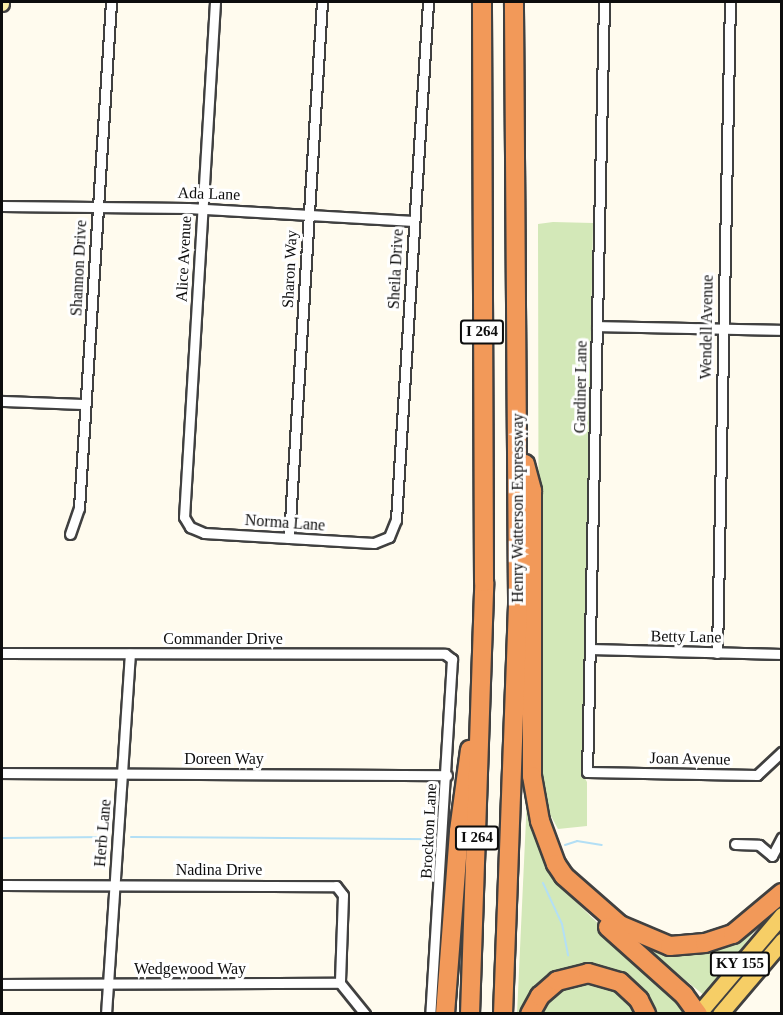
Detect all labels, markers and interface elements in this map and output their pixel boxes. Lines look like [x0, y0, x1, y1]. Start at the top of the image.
street label: Ada Lane [177, 183, 241, 205]
street label: Alice Avenue [172, 215, 196, 303]
street label: Shannon Drive [67, 219, 91, 317]
street label: Sheila Drive [384, 228, 408, 310]
street label: Sharon Way [278, 229, 302, 309]
street label: Wendell Avenue [696, 274, 718, 380]
road number: I 264 [460, 320, 504, 344]
street label: Gardiner Lane [571, 340, 591, 434]
street label: Henry Watterson Expressway [508, 413, 528, 603]
street label: Norma Lane [244, 511, 326, 535]
street label: Betty Lane [651, 627, 721, 647]
street label: Commander Drive [163, 629, 283, 649]
street label: Doreen Way [184, 749, 264, 769]
street label: Joan Avenue [649, 749, 731, 769]
street label: Brockton Lane [417, 783, 441, 879]
street label: Herb Lane [90, 798, 116, 868]
road number: I 264 [454, 826, 500, 850]
street label: Nadina Drive [176, 860, 262, 880]
road number: KY 155 [708, 952, 771, 976]
street label: Wedgewood Way [134, 959, 246, 979]

